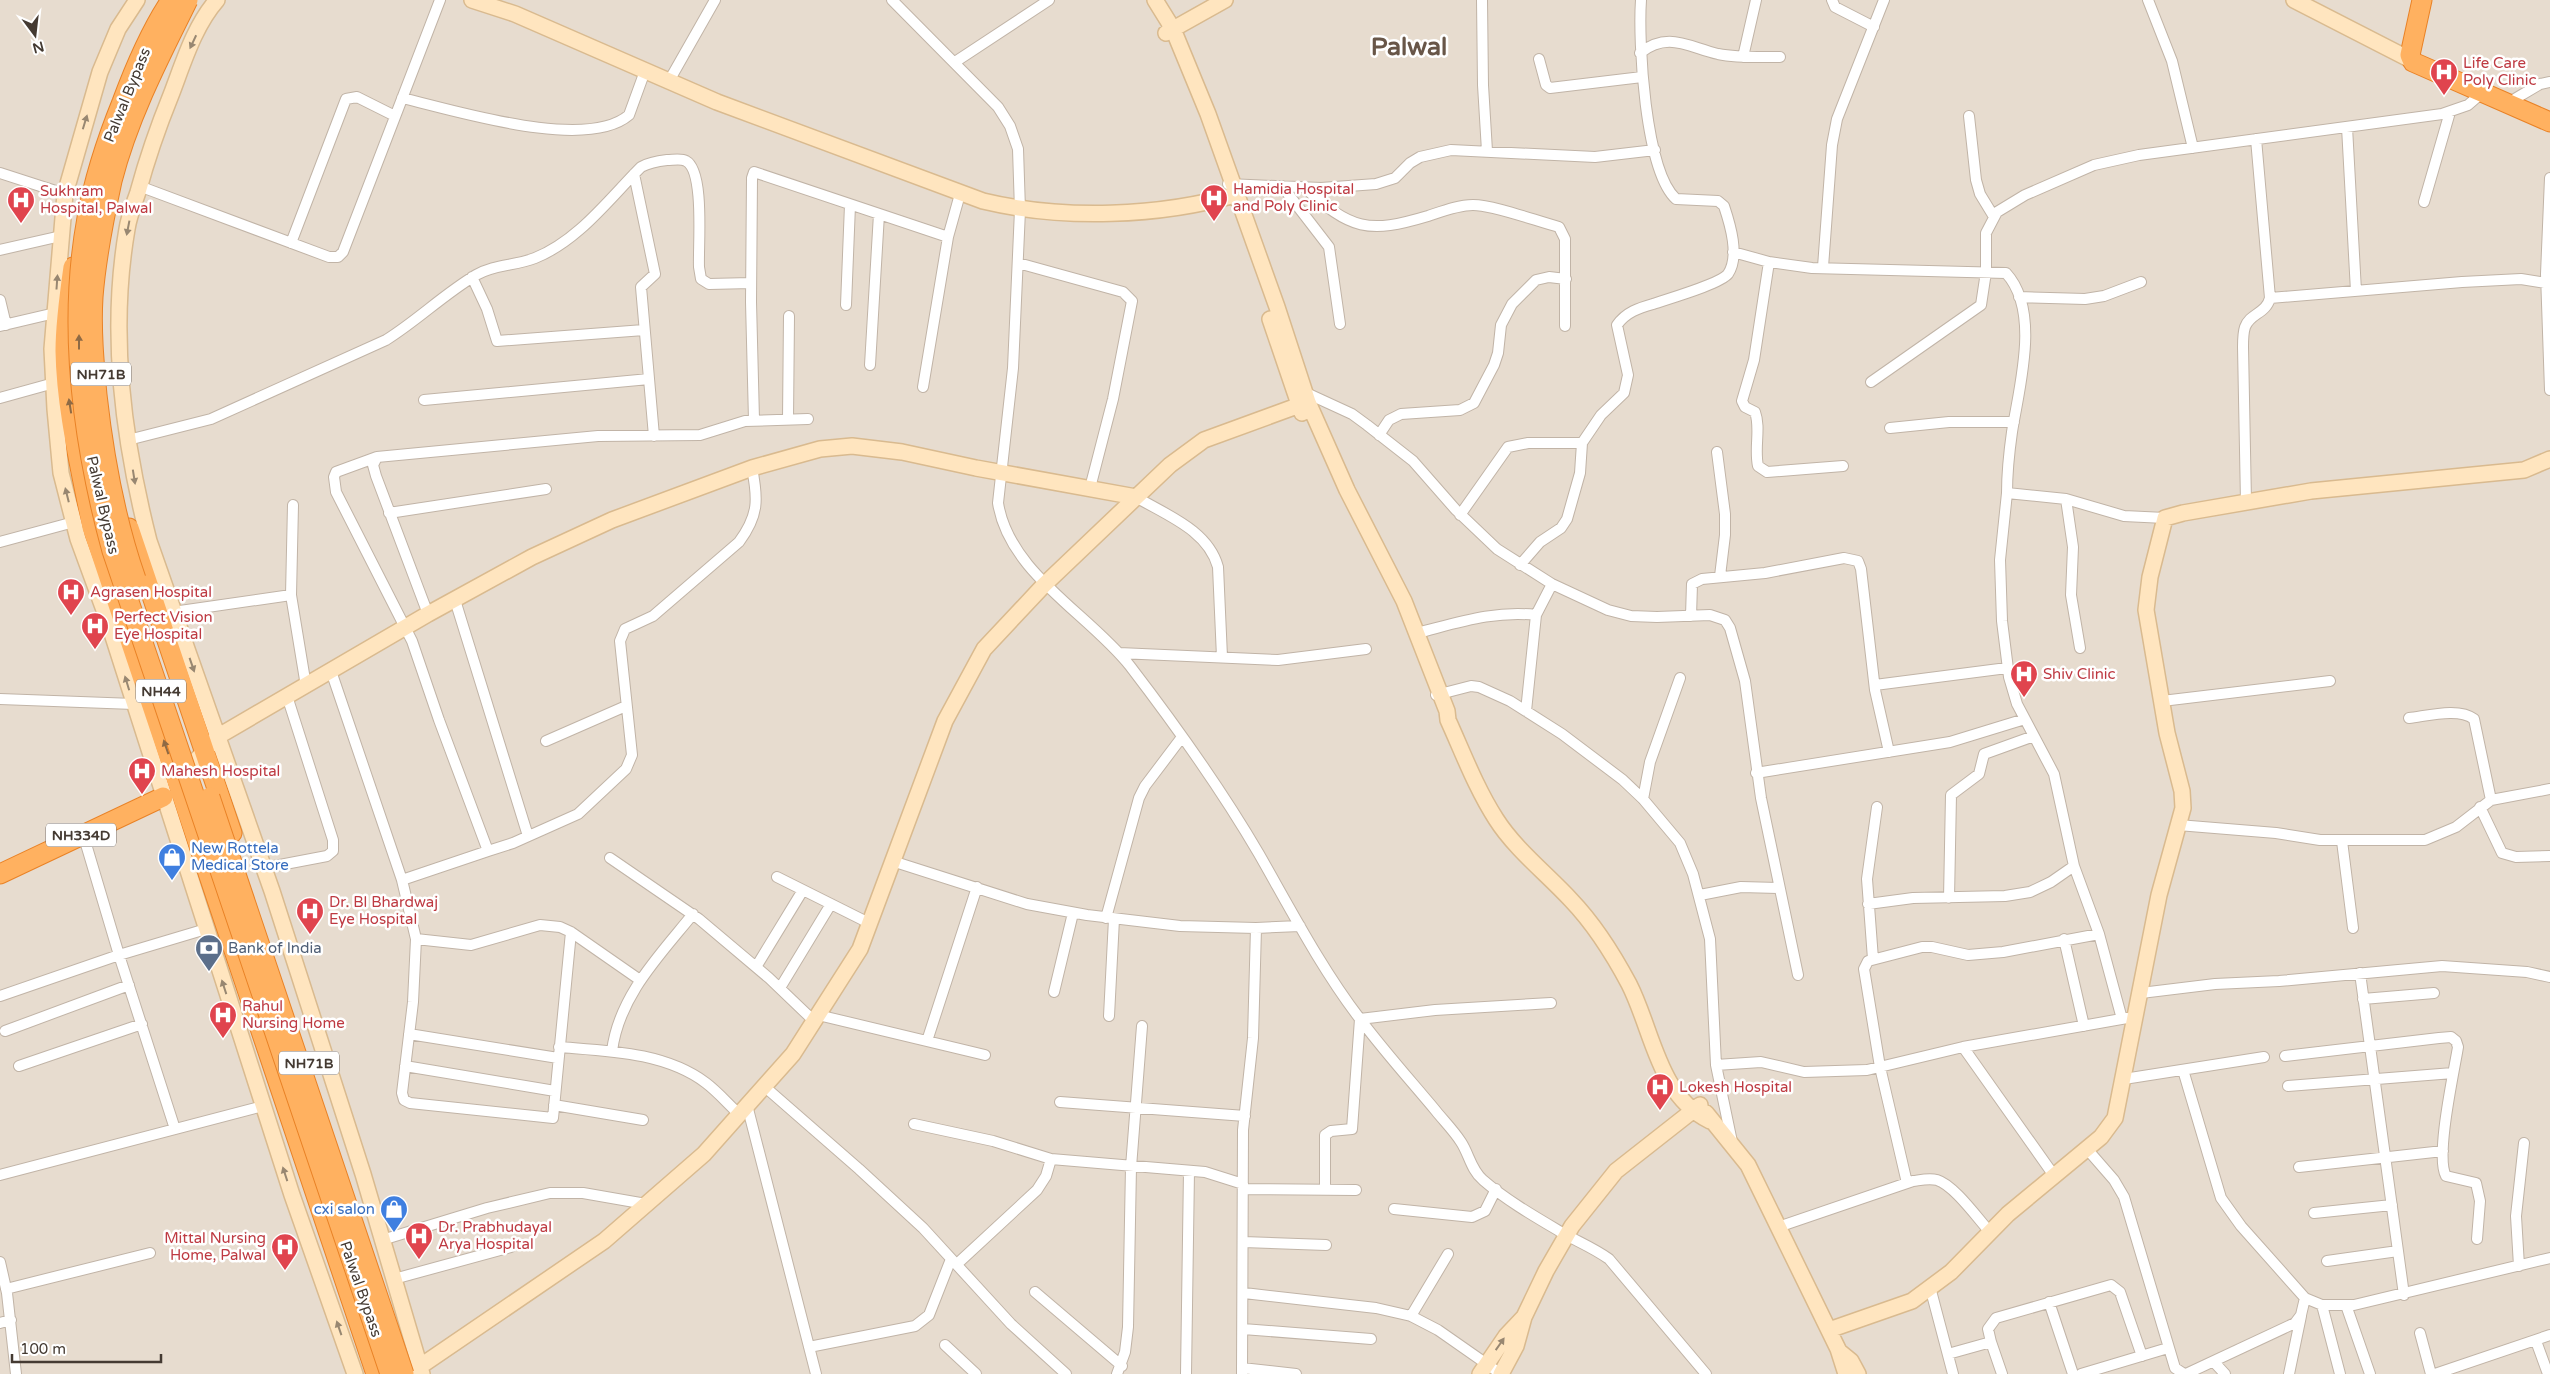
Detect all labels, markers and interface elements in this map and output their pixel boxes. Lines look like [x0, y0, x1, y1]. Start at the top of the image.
north arrow [10, 10, 60, 60]
district label: Palwal [1371, 32, 1447, 62]
one-way arrow [188, 35, 196, 49]
text: N [31, 37, 46, 57]
street label: Palwal Bypass [100, 45, 154, 145]
place label: Life Care Poly Clinic [2463, 54, 2536, 89]
hospital icon: Life Care Poly Clinic [2429, 57, 2459, 96]
one-way arrow [81, 115, 89, 130]
place label: Hamidia Hospital and Poly Clinic [1233, 180, 1354, 215]
place label: Sukhram Hospital, Palwal [40, 182, 152, 217]
hospital icon: Hamidia Hospital and Poly Clinic [1199, 183, 1229, 222]
hospital icon: Sukhram Hospital, Palwal [6, 185, 36, 224]
one-way arrow [124, 221, 132, 236]
one-way arrow [53, 273, 61, 289]
one-way arrow [75, 333, 83, 349]
road number: NH71B [71, 362, 131, 386]
one-way arrow [66, 398, 74, 414]
street label: Palwal Bypass [83, 454, 123, 556]
one-way arrow [130, 469, 138, 485]
one-way arrow [63, 488, 71, 503]
hospital icon: Agrasen Hospital [56, 577, 86, 616]
place label: Agrasen Hospital [90, 583, 212, 601]
place label: Perfect Vision Eye Hospital [114, 608, 213, 643]
hospital icon: Perfect Vision Eye Hospital [80, 611, 110, 650]
one-way arrow [188, 658, 196, 673]
hospital icon: Shiv Clinic [2009, 659, 2039, 698]
place label: Shiv Clinic [2043, 665, 2116, 683]
one-way arrow [123, 676, 131, 691]
road number: NH44 [136, 679, 186, 702]
one-way arrow [162, 739, 170, 754]
hospital icon: Mahesh Hospital [127, 756, 157, 795]
place label: Mahesh Hospital [161, 762, 280, 780]
road number: NH334D [46, 824, 116, 846]
place label: New Rottela Medical Store [191, 839, 289, 874]
shop icon: New Rottela Medical Store [157, 842, 187, 881]
place label: Dr. Bl Bhardwaj Eye Hospital [329, 893, 438, 928]
hospital icon: Dr. Bl Bhardwaj Eye Hospital [295, 896, 325, 935]
bank icon: Bank of India [194, 933, 224, 972]
place label: Bank of India [228, 939, 322, 957]
one-way arrow [220, 979, 228, 994]
place label: Rahul Nursing Home [242, 997, 345, 1032]
hospital icon: Rahul Nursing Home [208, 1000, 238, 1039]
road number: NH71B [279, 1052, 339, 1074]
hospital icon: Lokesh Hospital [1645, 1072, 1675, 1111]
place label: Lokesh Hospital [1679, 1078, 1792, 1096]
one-way arrow [281, 1167, 289, 1182]
shop icon: cxi salon [379, 1194, 409, 1233]
place label: cxi salon [314, 1200, 375, 1218]
place label: Dr. Prabhudayal Arya Hospital [438, 1218, 552, 1253]
hospital icon: Dr. Prabhudayal Arya Hospital [404, 1221, 434, 1260]
place label: Mittal Nursing Home, Palwal [164, 1229, 266, 1264]
hospital icon: Mittal Nursing Home, Palwal [270, 1232, 300, 1271]
street label: Palwal Bypass [336, 1239, 386, 1339]
one-way arrow [334, 1320, 342, 1335]
scale bar [12, 1332, 161, 1364]
one-way arrow [1495, 1337, 1505, 1351]
text: 100 m [20, 1340, 66, 1358]

